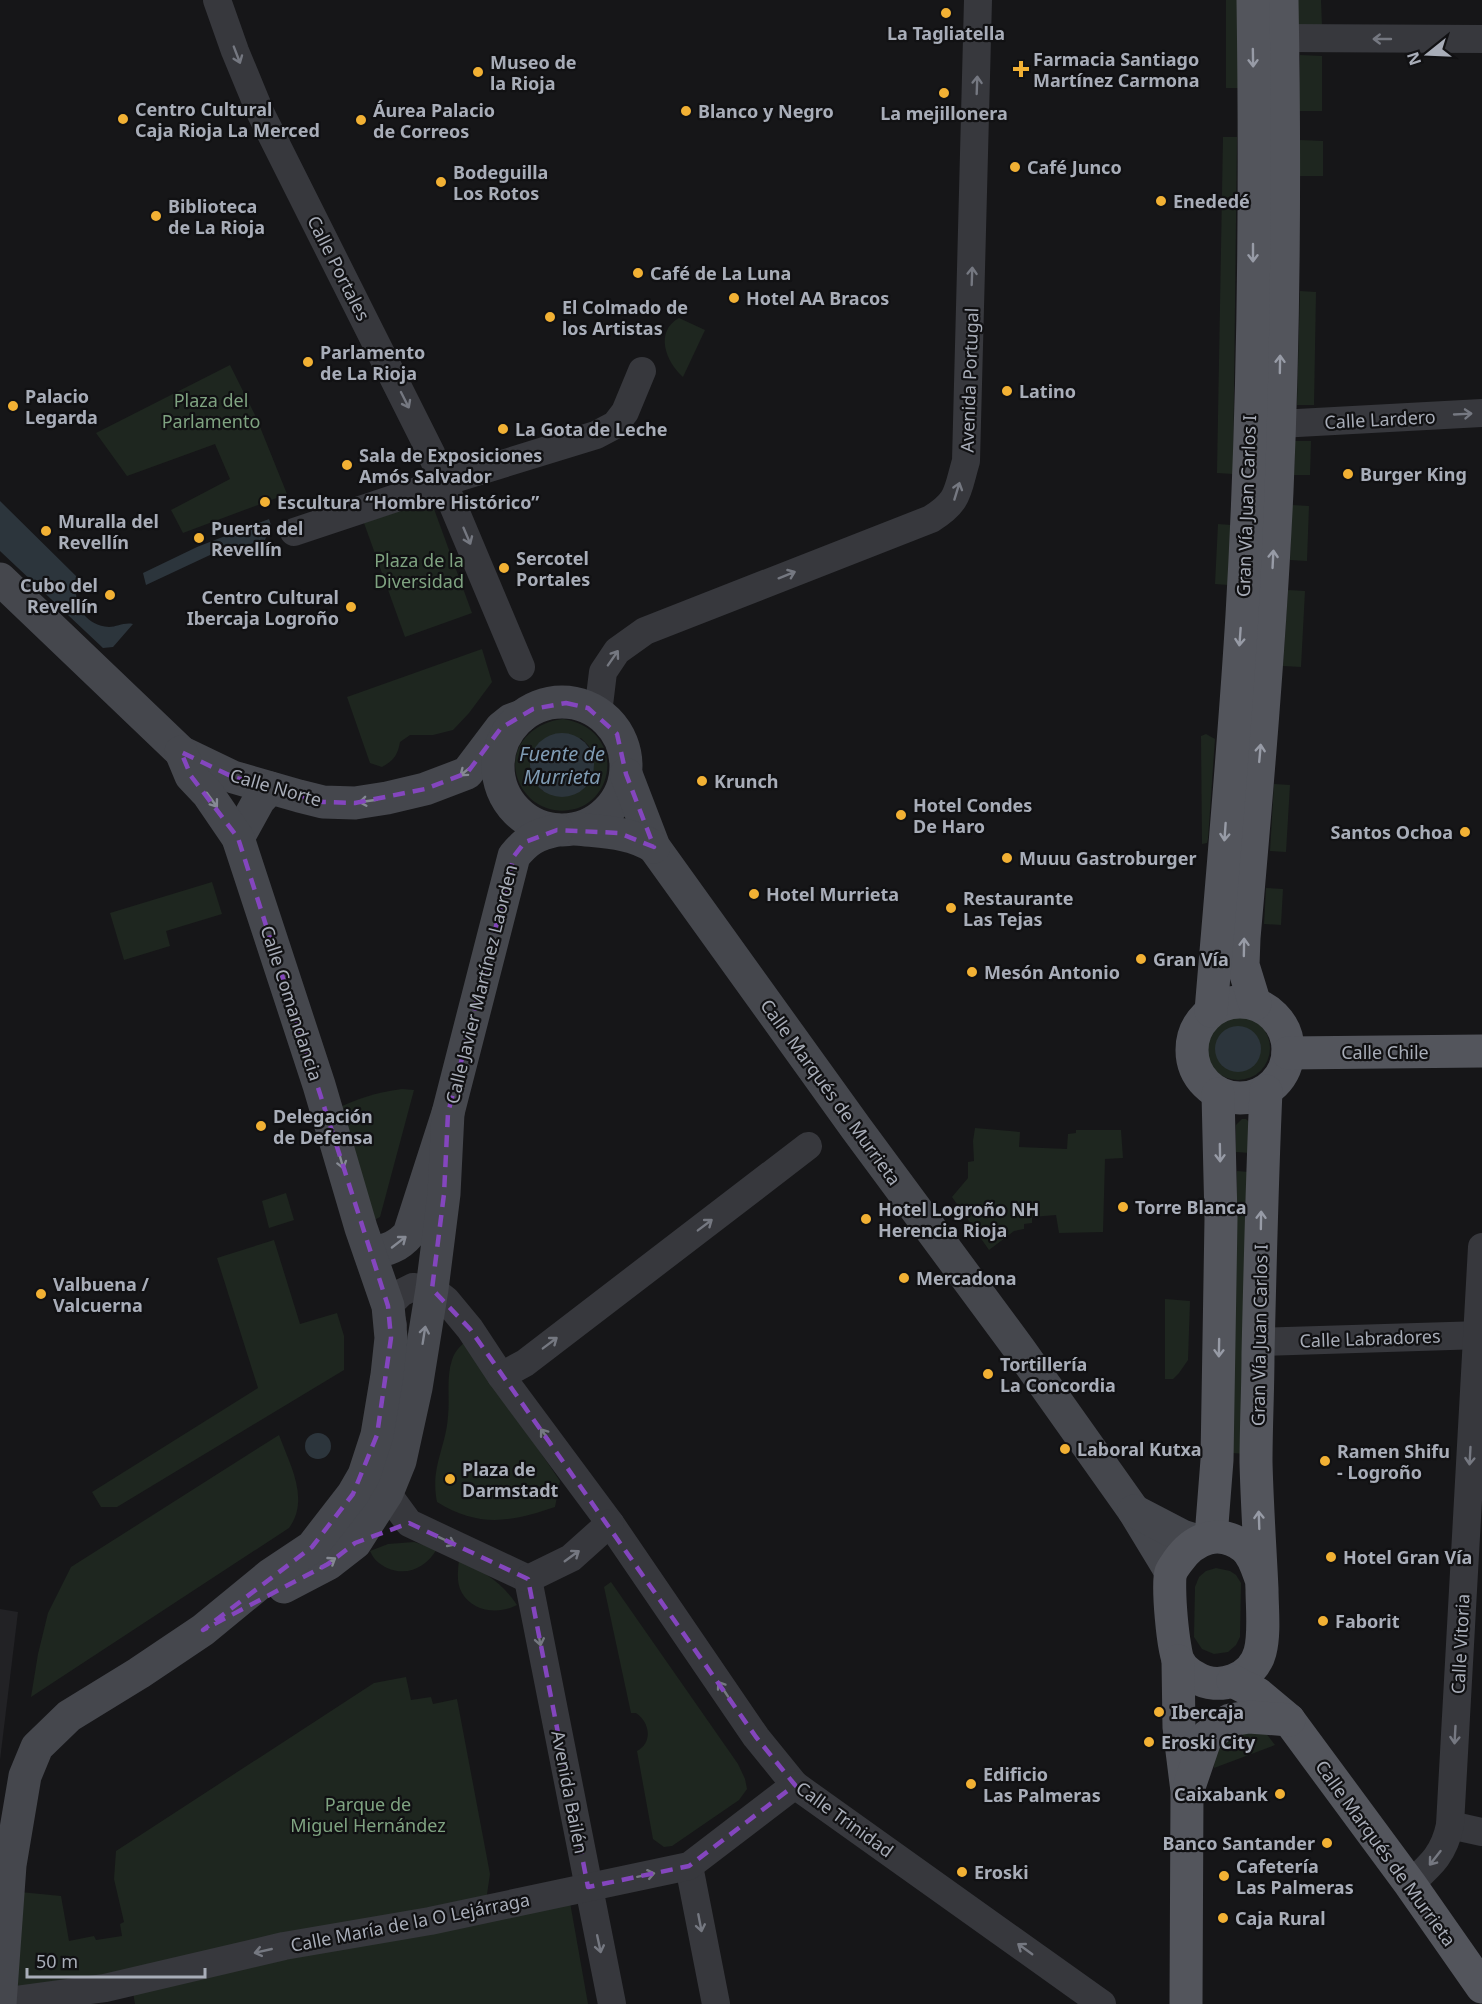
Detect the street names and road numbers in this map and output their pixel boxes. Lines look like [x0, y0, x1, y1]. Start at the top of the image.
street label: Calle Portales [302, 211, 376, 325]
street label: Avenida Portugal [954, 307, 984, 453]
street label: Calle Lardero [1324, 404, 1436, 434]
street label: Gran Vía Juan Carlos I [1231, 415, 1261, 597]
street label: Calle Norte [227, 762, 325, 812]
street label: Calle Javier Martínez Laorden [440, 862, 522, 1106]
street label: Calle Comandancia [256, 922, 328, 1084]
street label: Calle Marqués de Murrieta [755, 994, 907, 1190]
street label: Calle Chile [1341, 1040, 1429, 1064]
street label: Gran Vía Juan Carlos I [1245, 1244, 1273, 1426]
street label: Calle Labradores [1299, 1324, 1441, 1352]
street label: Calle Vitoria [1445, 1593, 1475, 1695]
street label: Avenida Bailén [546, 1728, 594, 1856]
street label: Calle Marqués de Murrieta [1310, 1755, 1462, 1951]
street label: Calle Trinidad [792, 1776, 898, 1862]
street label: Calle María de la O Lejárraga [288, 1887, 532, 1957]

